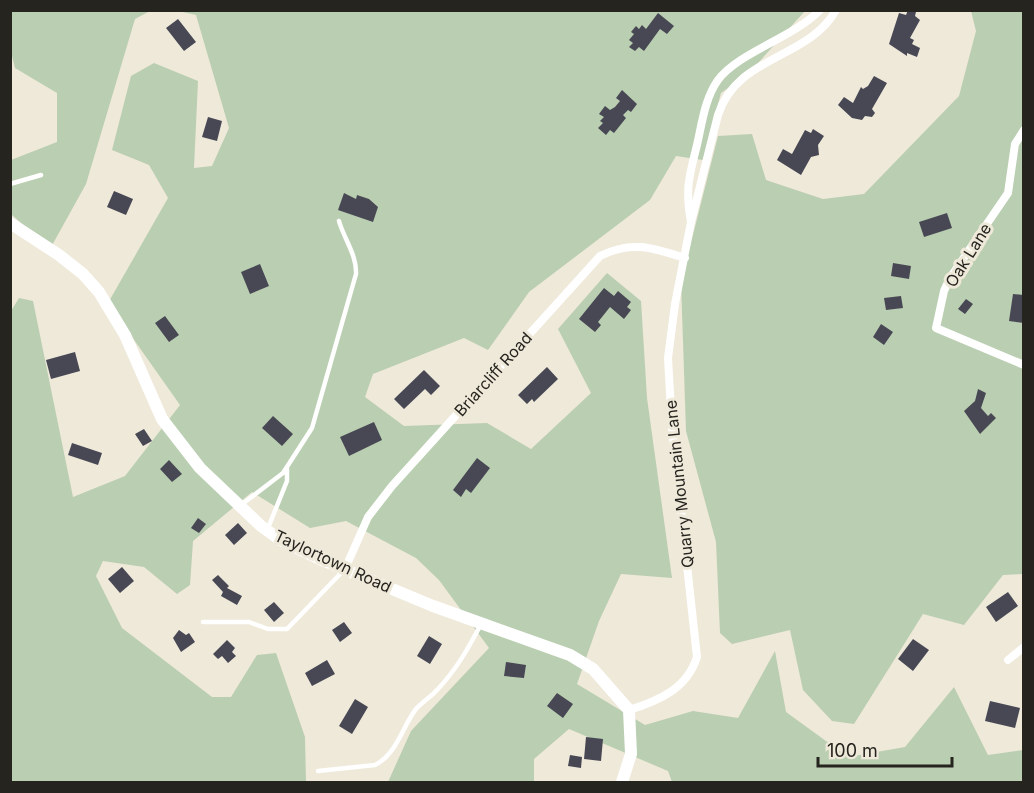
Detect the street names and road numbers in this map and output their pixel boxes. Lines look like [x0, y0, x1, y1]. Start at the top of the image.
street label: Oak Lane [941, 219, 995, 291]
street label: Briarcliff Road [450, 328, 536, 420]
street label: Quarry Mountain Lane [660, 399, 698, 569]
street label: Taylortown Road [271, 525, 395, 597]

